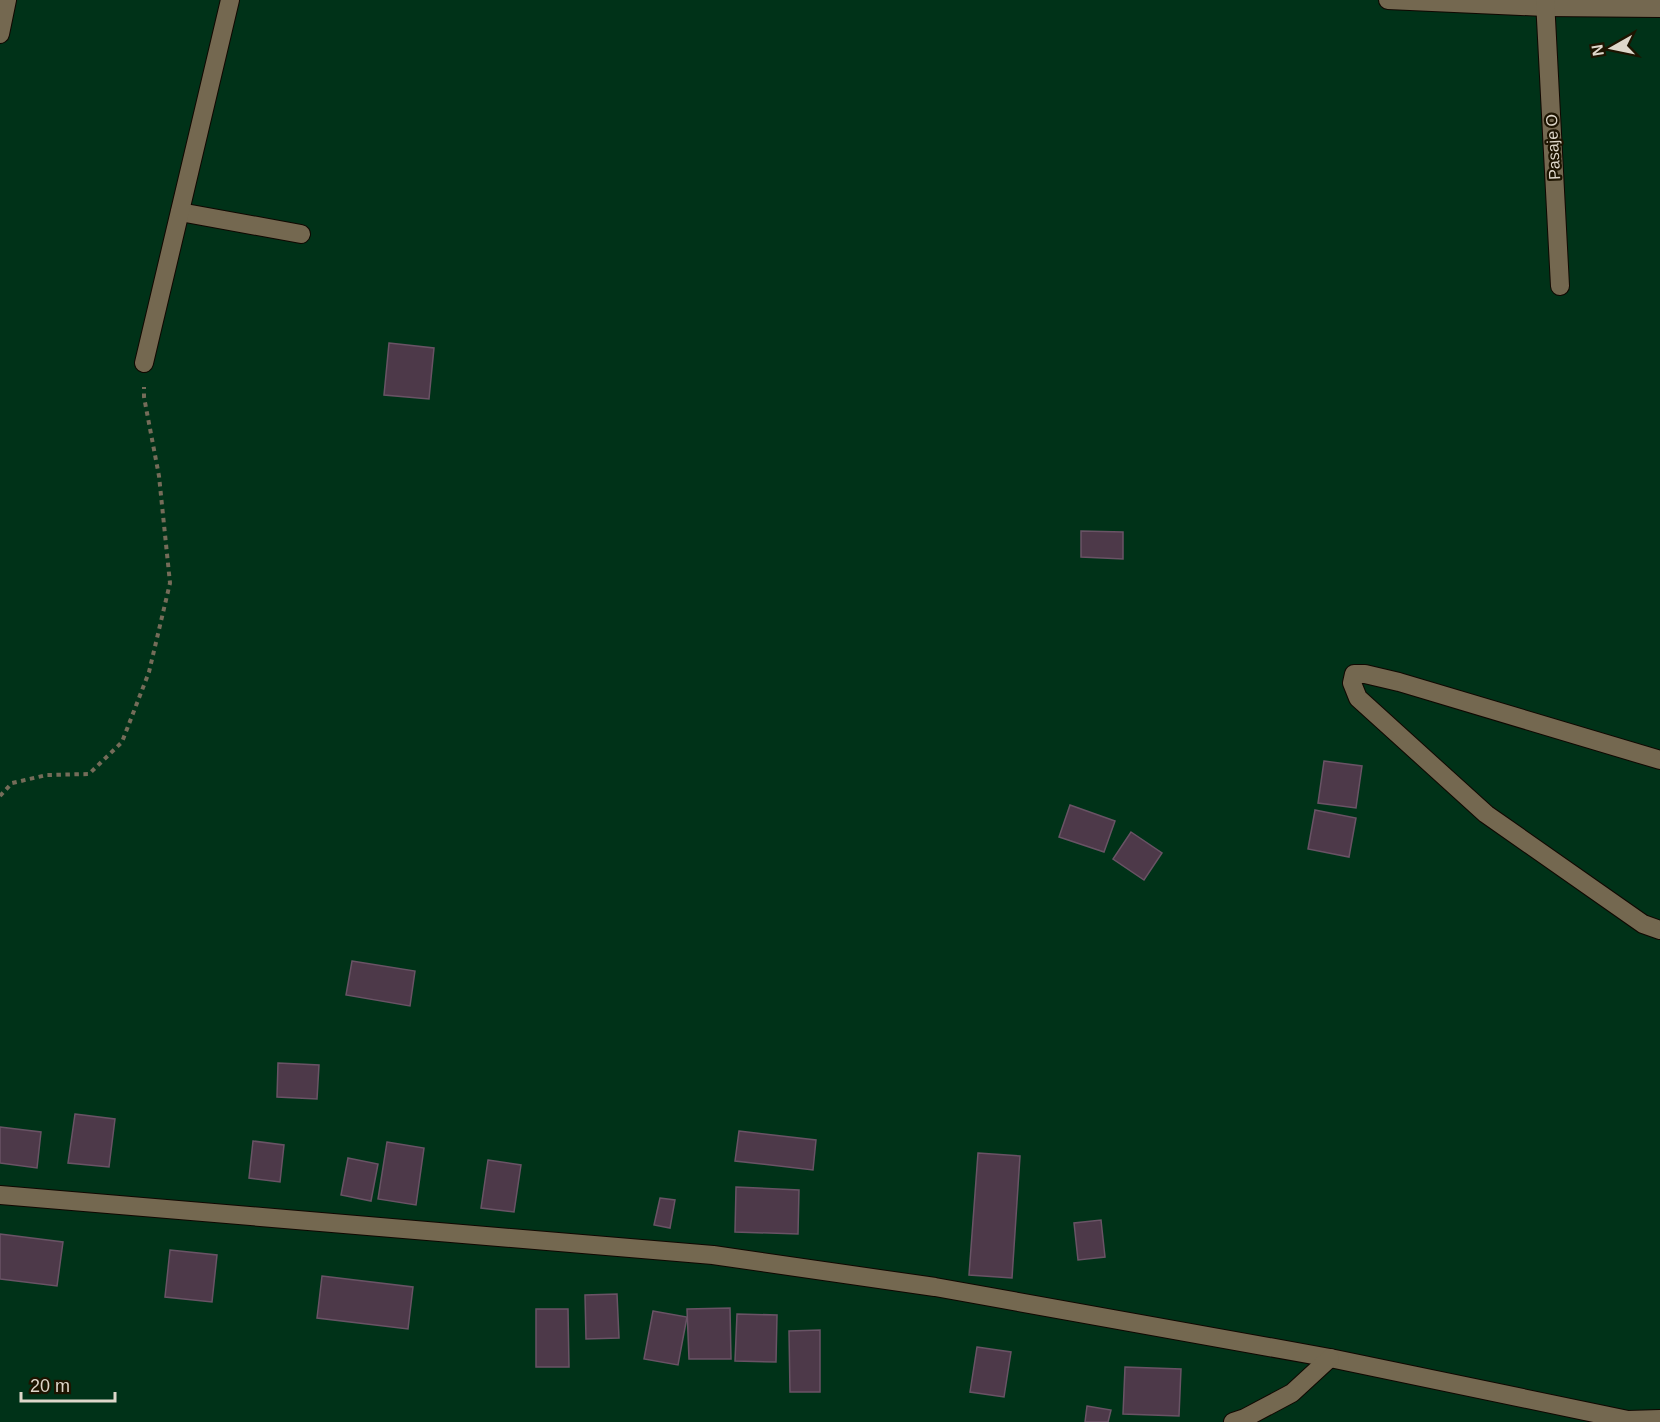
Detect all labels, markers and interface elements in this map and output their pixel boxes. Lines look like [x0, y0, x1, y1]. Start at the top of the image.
north arrow [1582, 18, 1642, 78]
text: N [1588, 43, 1607, 57]
street label: Pasaje O [1543, 114, 1563, 180]
scale bar [21, 1365, 116, 1403]
text: 20 m [30, 1376, 70, 1396]

